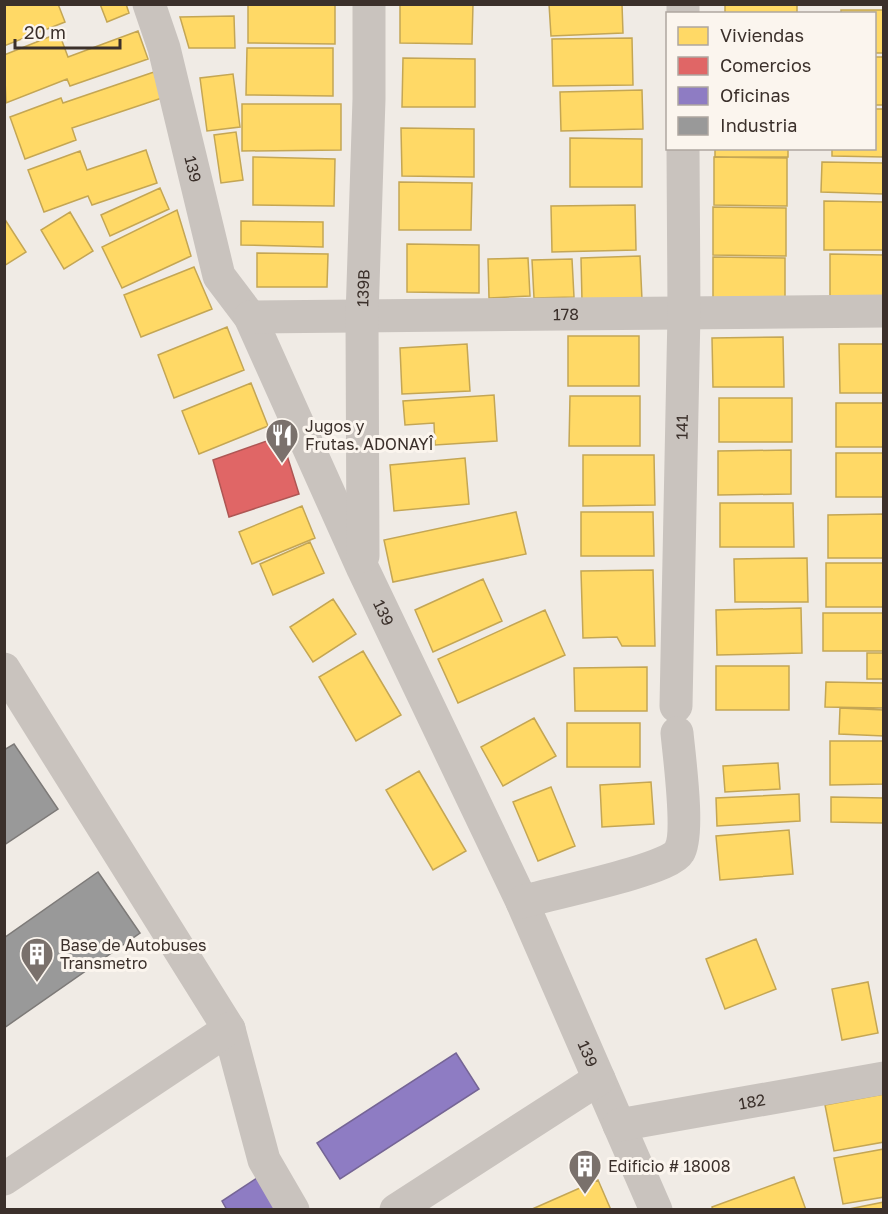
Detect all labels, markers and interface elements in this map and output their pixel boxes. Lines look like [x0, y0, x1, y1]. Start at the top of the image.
scale bar [15, 12, 120, 50]
legend [666, 12, 876, 150]
text: 20 m [24, 21, 66, 43]
text: Viviendas [720, 24, 804, 46]
text: Comercios [720, 54, 811, 76]
text: Oficinas [720, 84, 790, 106]
text: Industria [720, 114, 797, 136]
street label: 139 [180, 154, 206, 184]
street label: 139B [352, 269, 374, 307]
street label: 178 [553, 304, 579, 324]
street label: 141 [671, 414, 692, 440]
place label: Jugos y Frutas. ADONAYÎ [305, 416, 434, 454]
restaurant icon: Jugos y Frutas. ADONAYÎ [264, 417, 300, 464]
street label: 139 [369, 596, 399, 629]
place label: Base de Autobuses Transmetro [60, 935, 206, 973]
building icon: Base de Autobuses Transmetro [19, 936, 55, 983]
street label: 139 [573, 1037, 603, 1070]
street label: 182 [737, 1089, 767, 1114]
building icon: Edificio # 18008 [567, 1148, 603, 1195]
place label: Edificio # 18008 [608, 1156, 730, 1176]

